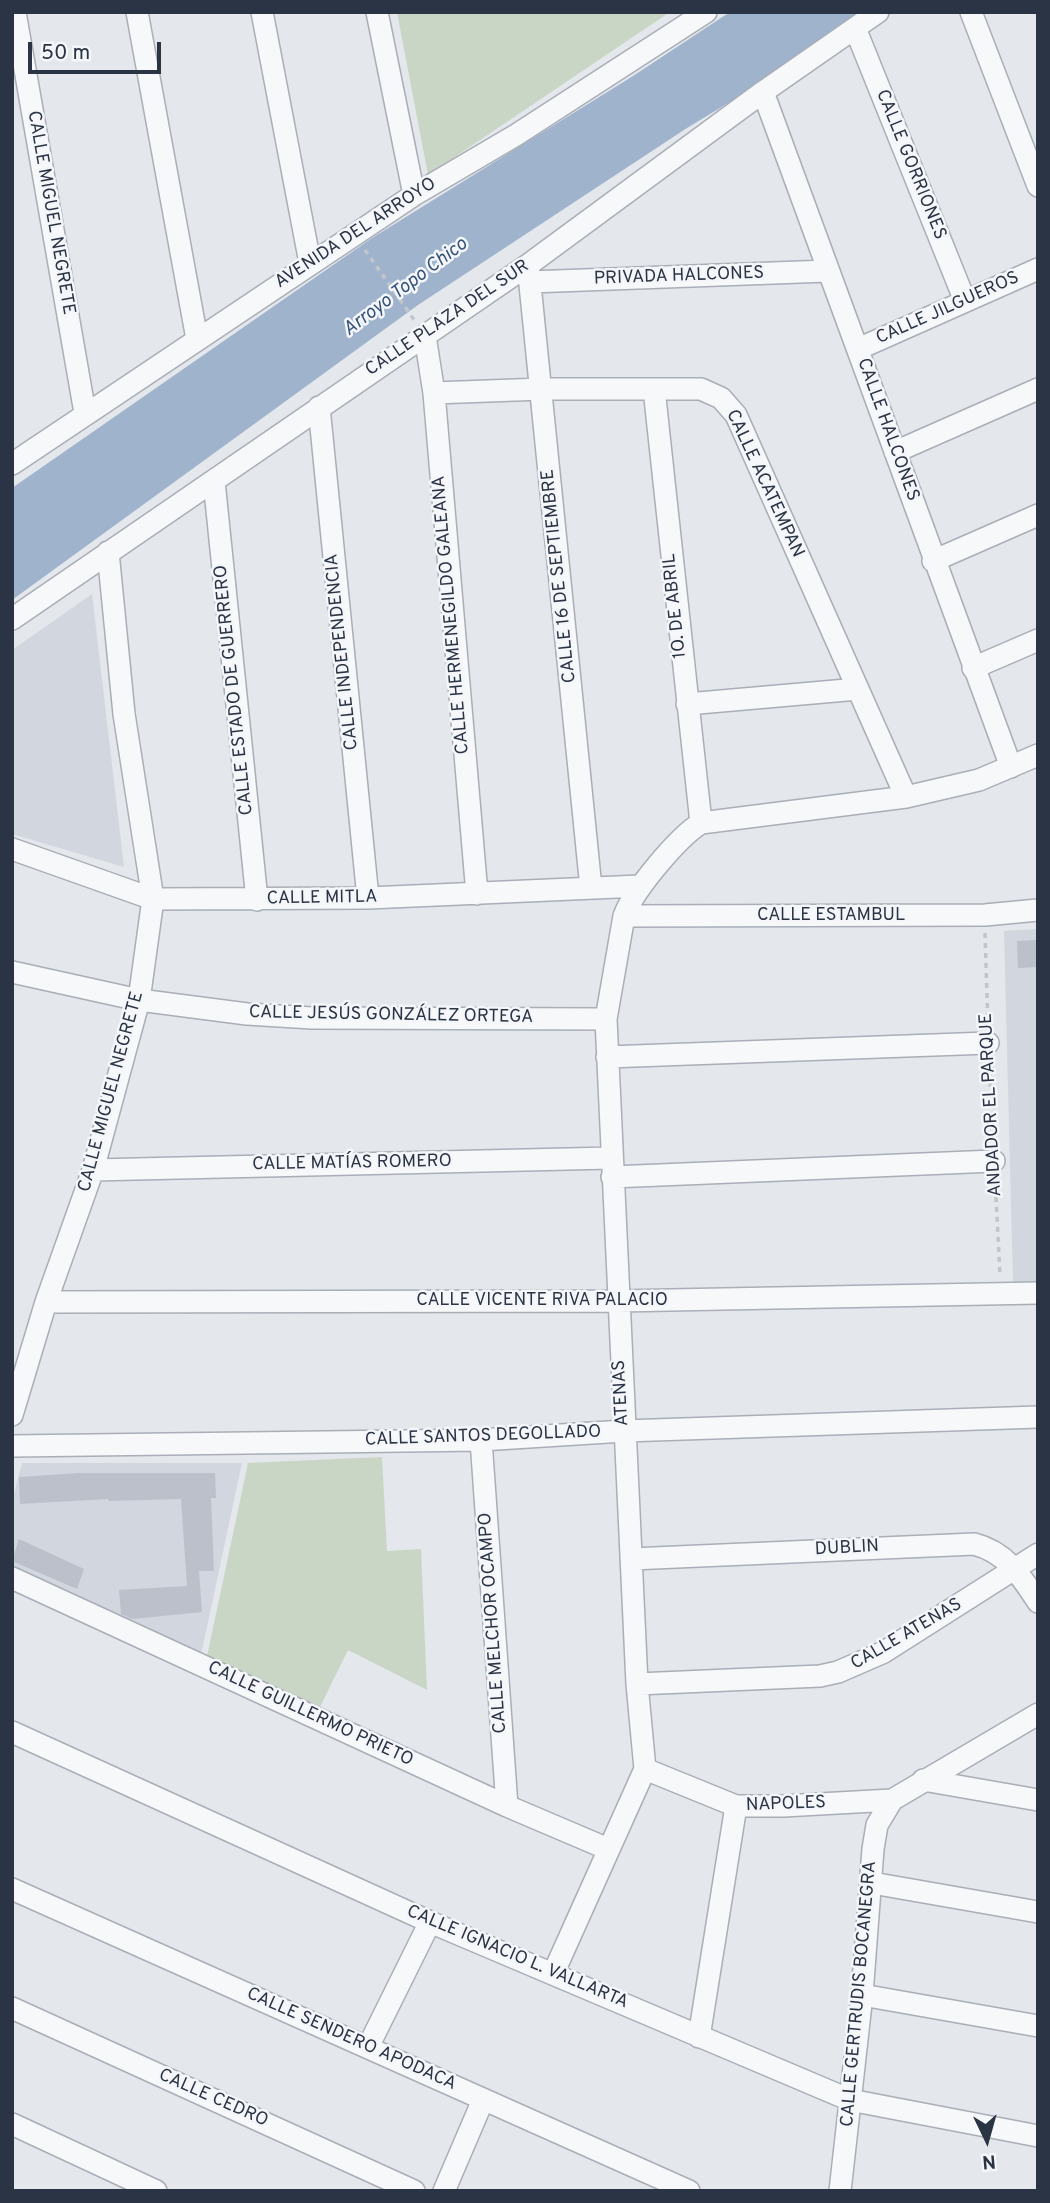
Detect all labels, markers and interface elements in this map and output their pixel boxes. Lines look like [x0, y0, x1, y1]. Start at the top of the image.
scale bar [32, 28, 164, 72]
text: 50 m [41, 40, 90, 67]
street label: CALLE GORRIONES [870, 87, 950, 243]
street label: CALLE MIGUEL NEGRETE [21, 109, 79, 317]
street label: AVENIDA DEL ARROYO [271, 174, 441, 294]
water label: Arroyo Topo Chico [339, 234, 473, 342]
street label: CALLE PLAZA DEL SUR [362, 256, 534, 382]
street label: PRIVADA HALCONES [593, 263, 765, 291]
street label: CALLE JILGUEROS [873, 268, 1023, 350]
street label: CALLE HALCONES [851, 356, 923, 504]
street label: CALLE ACATEMPAN [720, 407, 808, 561]
street label: CALLE 16 DE SEPTIEMBRE [538, 468, 582, 684]
street label: CALLE HERMENEGILDO GALEANA [429, 475, 475, 755]
street label: CALLE INDEPENDENCIA [322, 553, 364, 751]
street label: 1O. DE ABRIL [660, 553, 692, 659]
street label: CALLE ESTADO DE GUERRERO [211, 564, 259, 816]
street label: CALLE MITLA [266, 887, 378, 911]
street label: CALLE ESTAMBUL [757, 905, 905, 927]
street label: CALLE MIGUEL NEGRETE [75, 989, 149, 1195]
street label: CALLE JESÚS GONZÁLEZ ORTEGA [249, 1003, 533, 1029]
street label: ANDADOR EL PARQUE [976, 1013, 1008, 1197]
street label: CALLE MATÍAS ROMERO [252, 1151, 452, 1177]
street label: CALLE VICENTE RIVA PALACIO [416, 1290, 668, 1312]
street label: ATENAS [609, 1359, 635, 1427]
street label: CALLE SANTOS DEGOLLADO [364, 1422, 602, 1452]
street label: CALLE MELCHOR OCAMPO [475, 1512, 513, 1734]
street label: DUBLIN [814, 1537, 880, 1561]
street label: CALLE ATENAS [848, 1595, 966, 1675]
street label: CALLE GUILLERMO PRIETO [204, 1658, 416, 1772]
street label: NAPOLES [746, 1793, 826, 1817]
street label: CALLE GERTRUDIS BOCANEGRA [838, 1860, 882, 2128]
street label: CALLE IGNACIO L. VALLARTA [403, 1901, 631, 2015]
street label: CALLE SENDERO APODACA [243, 1984, 459, 2096]
street label: CALLE CEDRO [155, 2065, 271, 2133]
north arrow [952, 2105, 1022, 2175]
text: N [981, 2148, 997, 2173]

